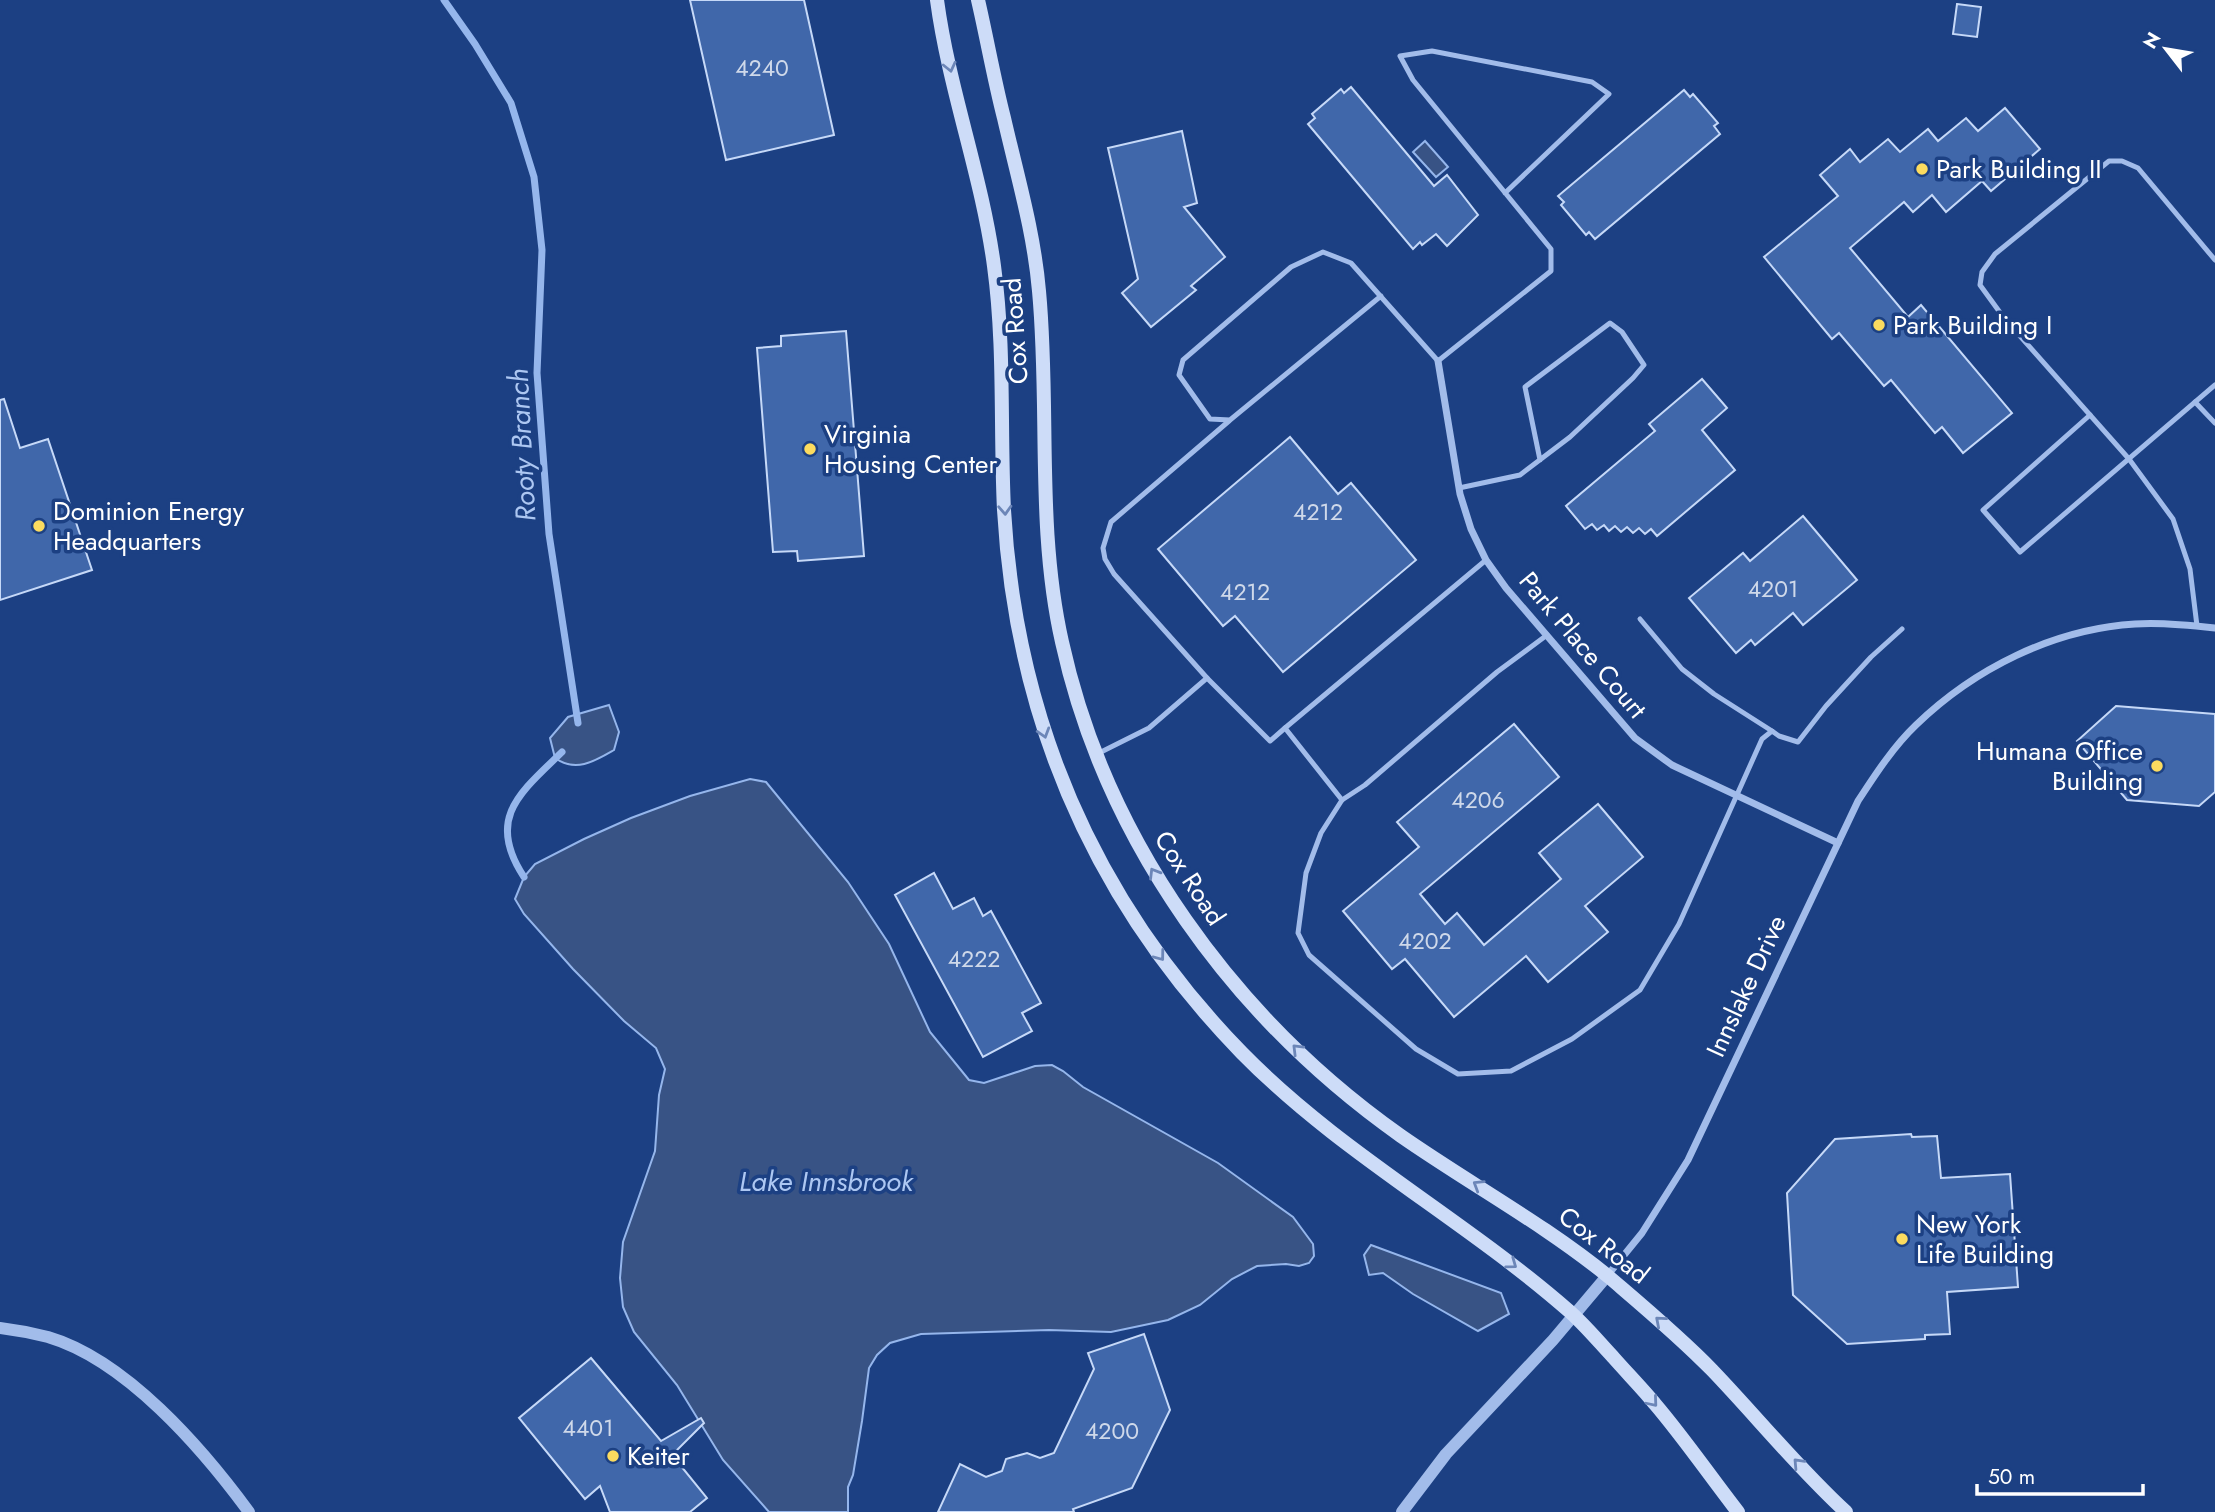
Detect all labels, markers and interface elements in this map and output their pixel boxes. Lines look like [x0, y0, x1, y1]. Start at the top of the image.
north arrow [2131, 14, 2201, 84]
text: N [2136, 27, 2167, 54]
house number: 4240 [735, 51, 789, 85]
one-way arrow [942, 61, 957, 73]
place label: Park Building II [1936, 150, 2102, 188]
marker: Park Building II [1914, 161, 1930, 177]
street label: Cox Road [992, 277, 1038, 385]
place label: Park Building I [1893, 306, 2052, 344]
marker: Park Building I [1871, 317, 1887, 333]
water label: Rooty Branch [498, 367, 546, 523]
place label: Virginia Housing Center [824, 415, 997, 483]
marker: Virginia Housing Center [802, 441, 818, 457]
place label: Dominion Energy Headquarters [53, 492, 245, 560]
house number: 4212 [1293, 495, 1343, 529]
one-way arrow [997, 504, 1012, 515]
marker: Dominion Energy Headquarters [31, 518, 47, 534]
street label: Park Place Court [1510, 563, 1656, 727]
house number: 4201 [1748, 572, 1798, 606]
house number: 4212 [1220, 575, 1270, 609]
one-way arrow [1036, 727, 1051, 739]
place label: Humana Office Building [1976, 732, 2143, 800]
marker: Humana Office Building [2149, 758, 2165, 774]
house number: 4206 [1451, 783, 1505, 817]
street label: Cox Road [1145, 823, 1235, 933]
one-way arrow [1149, 867, 1162, 880]
street label: Innslake Drive [1697, 909, 1795, 1063]
house number: 4202 [1398, 924, 1452, 958]
house number: 4222 [948, 942, 1000, 976]
one-way arrow [1151, 948, 1164, 960]
one-way arrow [1292, 1044, 1305, 1057]
water label: Lake Innsbrook [739, 1161, 914, 1202]
one-way arrow [1473, 1181, 1486, 1194]
street label: Cox Road [1550, 1197, 1658, 1293]
place label: New York Life Building [1916, 1205, 2054, 1273]
marker: New York Life Building [1894, 1231, 1910, 1247]
one-way arrow [1504, 1256, 1517, 1269]
one-way arrow [1655, 1317, 1668, 1330]
one-way arrow [1645, 1394, 1657, 1407]
house number: 4401 [563, 1411, 613, 1445]
house number: 4200 [1085, 1414, 1139, 1448]
place label: Keiter [627, 1437, 690, 1475]
marker: Keiter [605, 1448, 621, 1464]
scale bar [1977, 1452, 2143, 1496]
one-way arrow [1794, 1458, 1807, 1471]
text: 50 m [1988, 1462, 2035, 1492]

